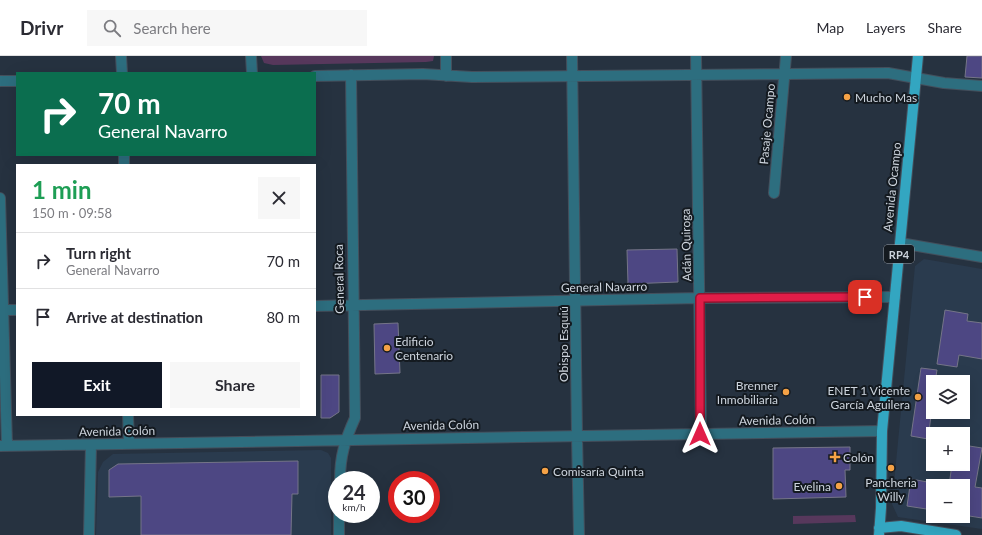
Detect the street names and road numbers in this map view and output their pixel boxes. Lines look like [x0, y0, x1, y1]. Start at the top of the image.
street label: Pasaje Ocampo [756, 83, 778, 165]
street label: Avenida Ocampo [880, 141, 904, 233]
street label: Adán Quiroga [678, 209, 694, 281]
street label: General Roca [331, 244, 347, 314]
road number: RP4 [884, 245, 914, 263]
street label: General Navarro [561, 279, 647, 295]
street label: Obispo Esquiú [556, 306, 571, 382]
street label: Avenida Colón [739, 412, 815, 428]
street label: Avenida Colón [403, 417, 479, 433]
street label: Avenida Colón [79, 423, 155, 439]

